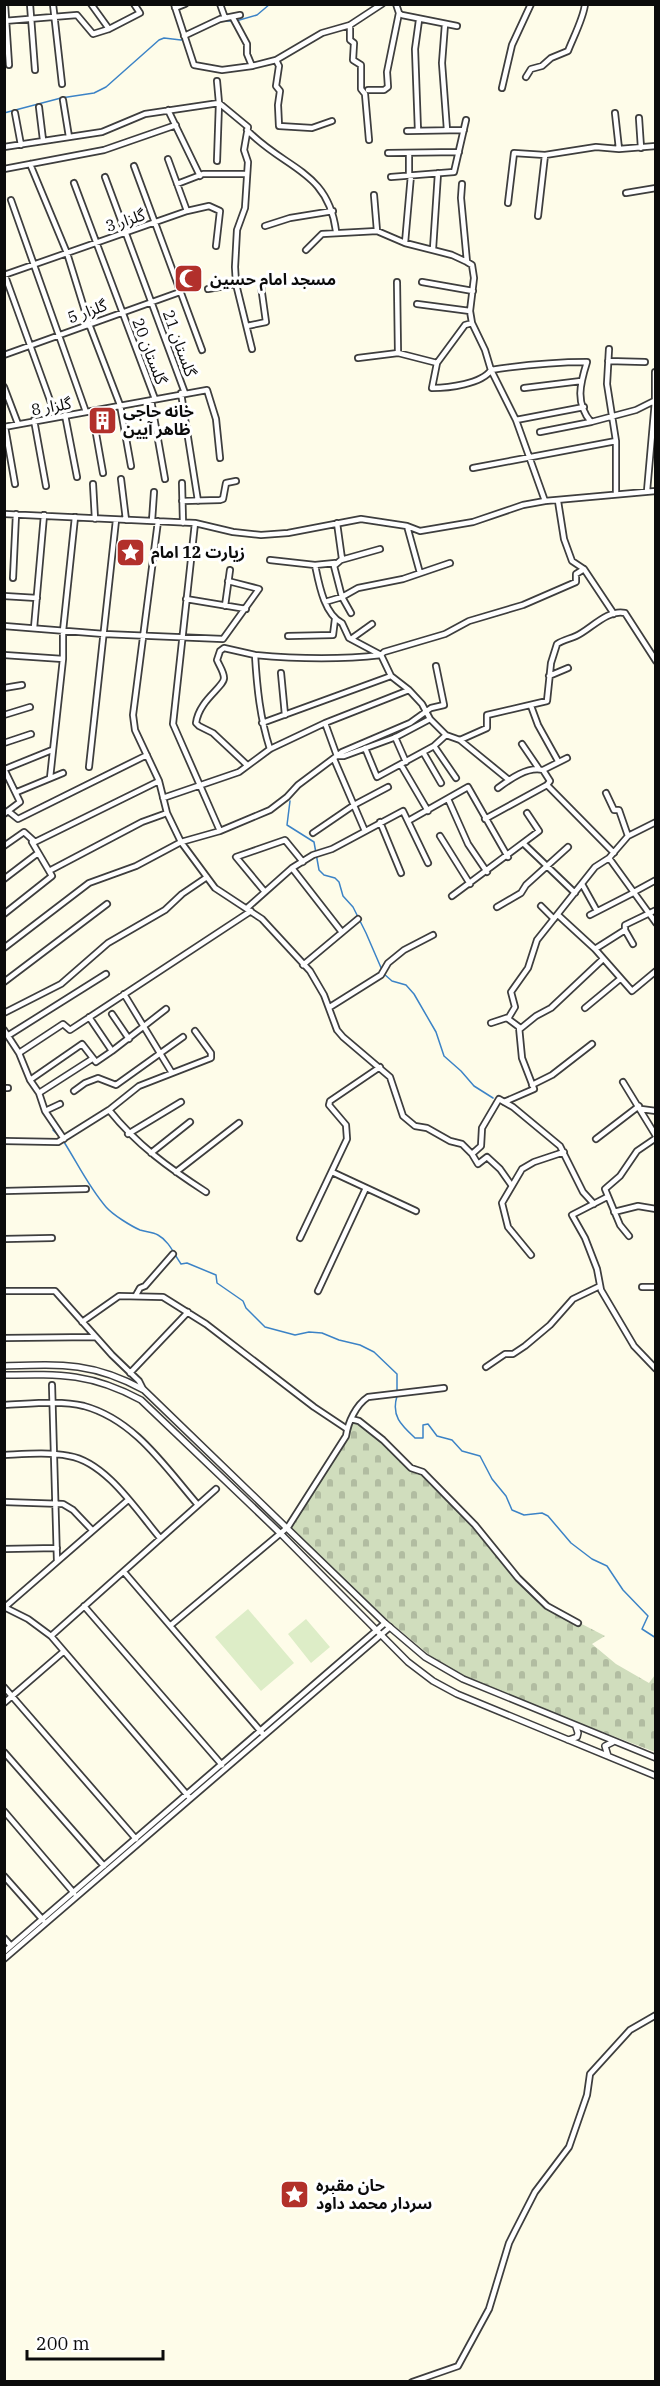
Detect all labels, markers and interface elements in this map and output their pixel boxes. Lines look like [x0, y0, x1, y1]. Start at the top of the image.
street label: گلزار 3 [103, 204, 148, 236]
mosque icon: مسجد امام حسین [173, 263, 205, 295]
place label: مسجد امام حسین [210, 269, 336, 291]
street label: گلزار 5 [65, 295, 110, 327]
street label: گلستان 21 [159, 307, 201, 379]
street label: گلستان 20 [128, 315, 172, 387]
street label: گلزار 8 [29, 393, 73, 419]
place label: خانه حاجی ظاهر آیین [123, 401, 194, 439]
building icon: خانه حاجی ظاهر آیین [86, 404, 118, 436]
place icon: زیارت 12 امام [114, 536, 146, 568]
place label: زیارت 12 امام [151, 542, 245, 564]
place label: حان مقبره سردار محمد داود [316, 2175, 432, 2213]
place icon: حان مقبره سردار محمد داود [279, 2178, 311, 2210]
scale bar [27, 2323, 164, 2361]
text: 200 m [36, 2332, 90, 2355]

